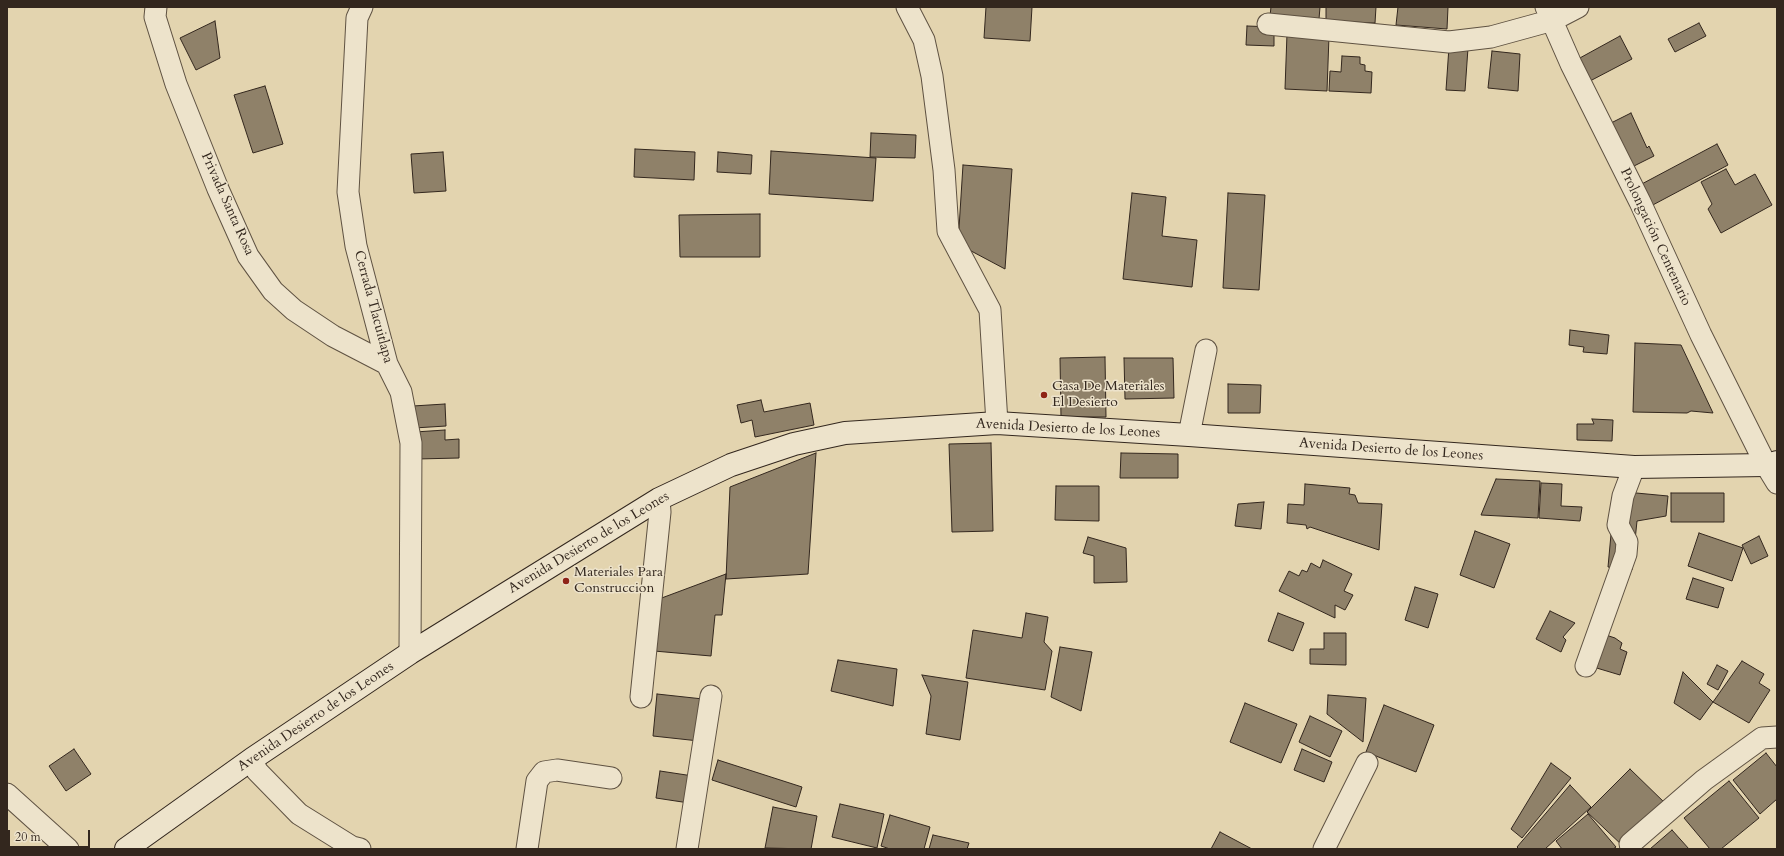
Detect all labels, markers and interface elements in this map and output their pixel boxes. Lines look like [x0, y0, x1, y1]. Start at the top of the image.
street label: Privada Santa Rosa [197, 150, 257, 258]
street label: Prolongación Centenario [1616, 165, 1694, 309]
street label: Cerrada Tlacuitlapa [350, 249, 396, 365]
place label: Casa De Materiales El Desierto [1052, 379, 1164, 412]
marker: Casa De Materiales El Desierto [1039, 390, 1049, 400]
street label: Avenida Desierto de los Leones [975, 416, 1161, 442]
street label: Avenida Desierto de los Leones [1298, 435, 1484, 465]
street label: Avenida Desierto de los Leones [506, 488, 672, 598]
place label: Materiales Para Construccion [574, 565, 663, 598]
marker: Materiales Para Construccion [561, 576, 571, 586]
street label: Avenida Desierto de los Leones [235, 658, 397, 776]
scale bar [10, 822, 92, 848]
text: 20 m [15, 829, 41, 845]

